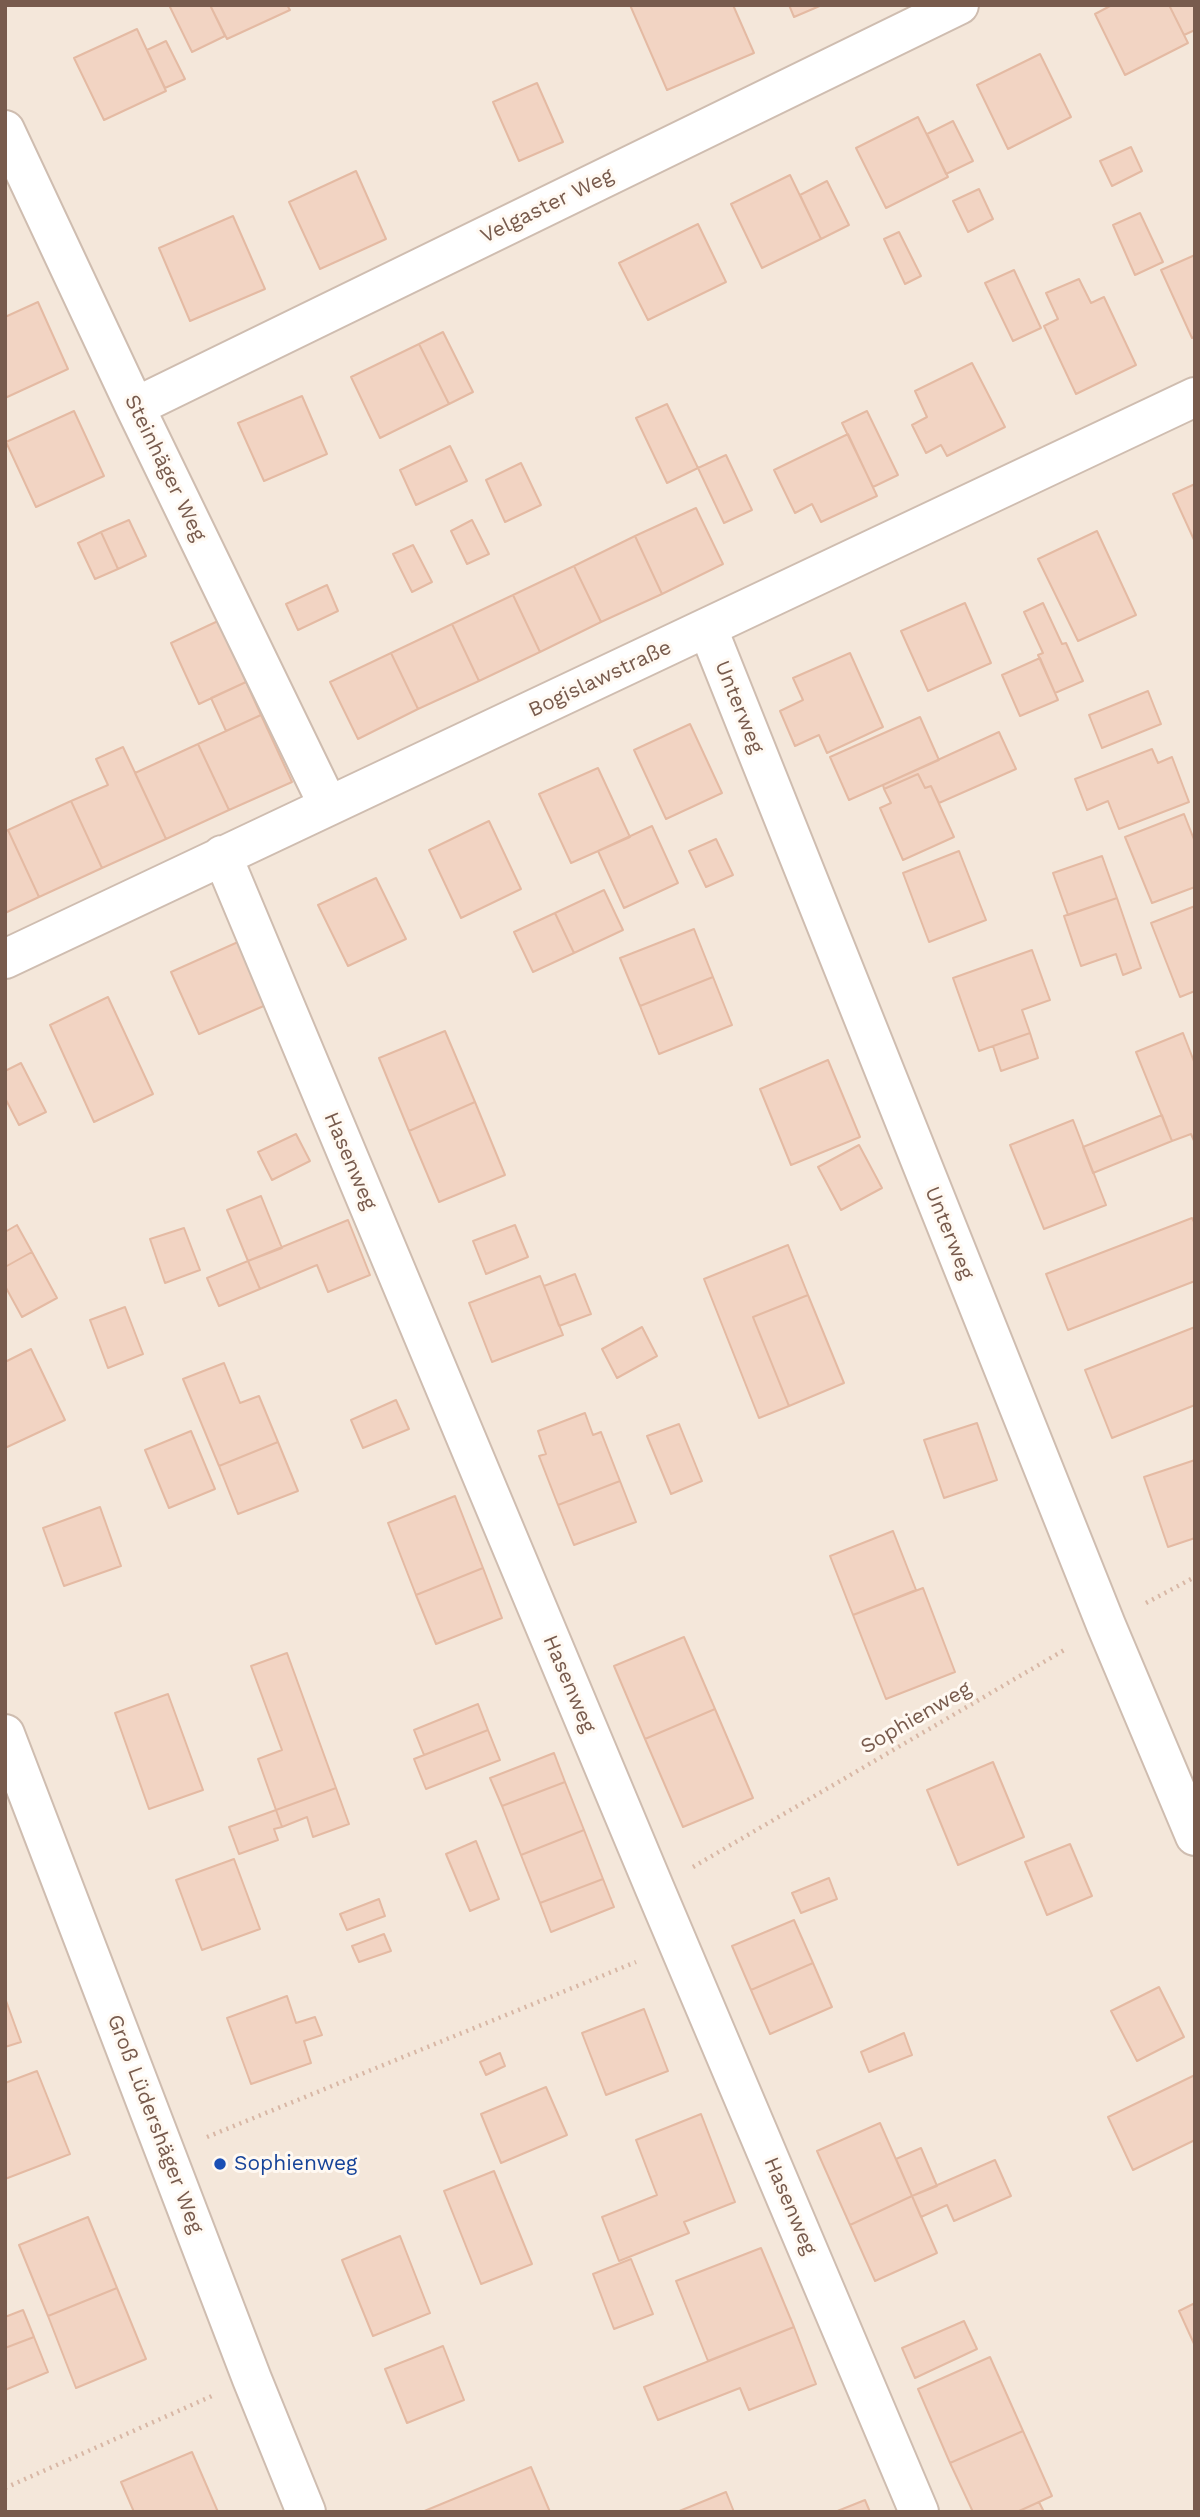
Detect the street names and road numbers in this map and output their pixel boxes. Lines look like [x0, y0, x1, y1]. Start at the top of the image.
street label: Velgaster Weg [476, 163, 618, 249]
street label: Steinhäger Weg [119, 391, 211, 545]
street label: Bogislawstraße [525, 635, 675, 723]
street label: Unterweg [709, 657, 769, 757]
street label: Hasenweg [318, 1108, 382, 1214]
street label: Unterweg [919, 1183, 979, 1283]
street label: Hasenweg [537, 1631, 601, 1737]
street label: Sophienweg [856, 1676, 976, 1760]
street label: Groß Lüdershäger Weg [102, 2011, 208, 2237]
street label: Hasenweg [758, 2153, 822, 2259]

